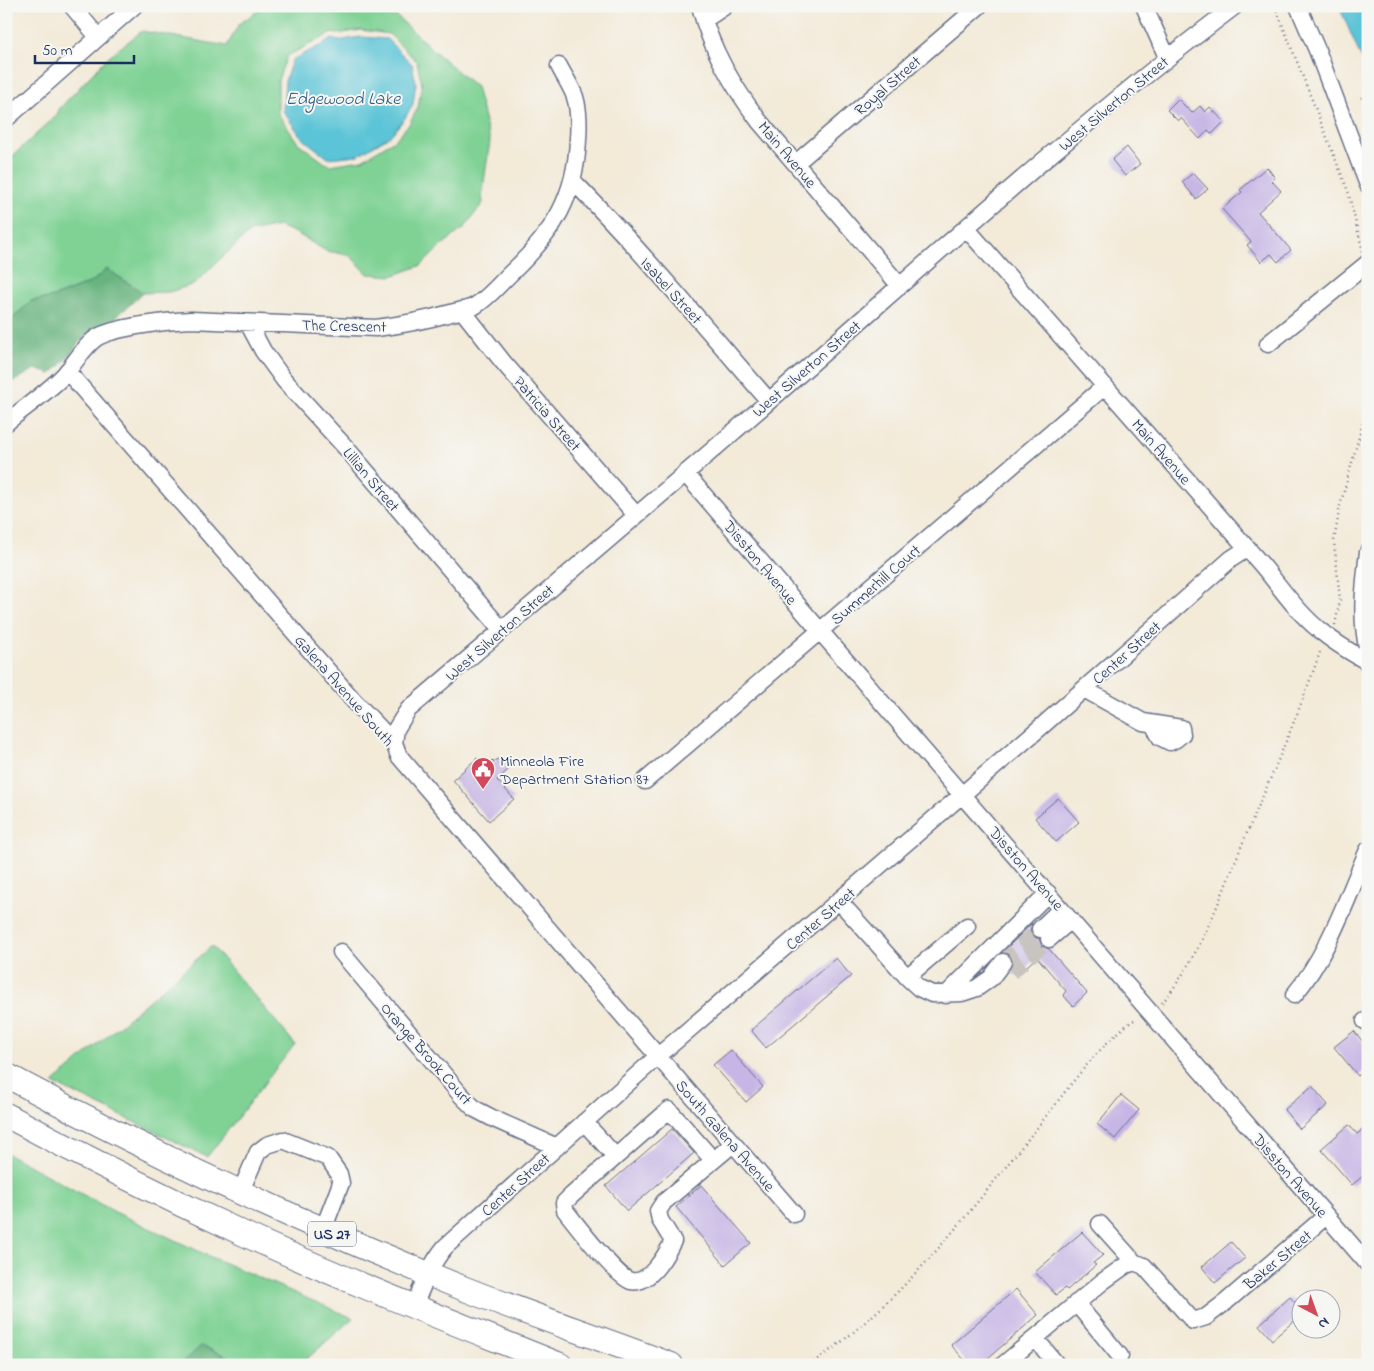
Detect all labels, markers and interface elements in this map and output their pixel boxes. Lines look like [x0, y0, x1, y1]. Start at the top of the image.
scale bar [35, 32, 134, 64]
text: 50 m [42, 40, 73, 62]
street label: Royal Street [850, 50, 927, 122]
street label: West Silverton Street [1054, 51, 1175, 158]
water label: Edgewood Lake [286, 87, 401, 113]
street label: Main Avenue [751, 117, 822, 195]
street label: Isabel Street [634, 252, 708, 331]
street label: The Crescent [301, 314, 387, 340]
street label: West Silverton Street [748, 315, 868, 424]
street label: Patricia Street [507, 371, 586, 458]
street label: Main Avenue [1125, 414, 1197, 491]
street label: Lillian Street [336, 443, 405, 518]
street label: Disston Avenue [716, 515, 803, 612]
street label: Summerhill Court [826, 539, 927, 632]
street label: West Silverton Street [441, 579, 561, 688]
street label: Center Street [1087, 615, 1168, 691]
street label: Galena Avenue South [288, 630, 399, 753]
place label: Minneola Fire Department Station 87 [499, 750, 649, 792]
public building icon: Minneola Fire Department Station 87 [470, 756, 496, 790]
street label: Disston Avenue [982, 821, 1069, 917]
street label: Center Street [781, 882, 862, 957]
street label: Orange Brook Court [374, 997, 478, 1112]
street label: South Galena Avenue [669, 1075, 781, 1198]
street label: Disston Avenue [1246, 1128, 1333, 1224]
street label: Center Street [476, 1147, 557, 1223]
road number: US 27 [308, 1222, 356, 1246]
street label: Baker Street [1238, 1224, 1318, 1297]
north arrow [1292, 1288, 1342, 1338]
text: N [1313, 1312, 1334, 1334]

